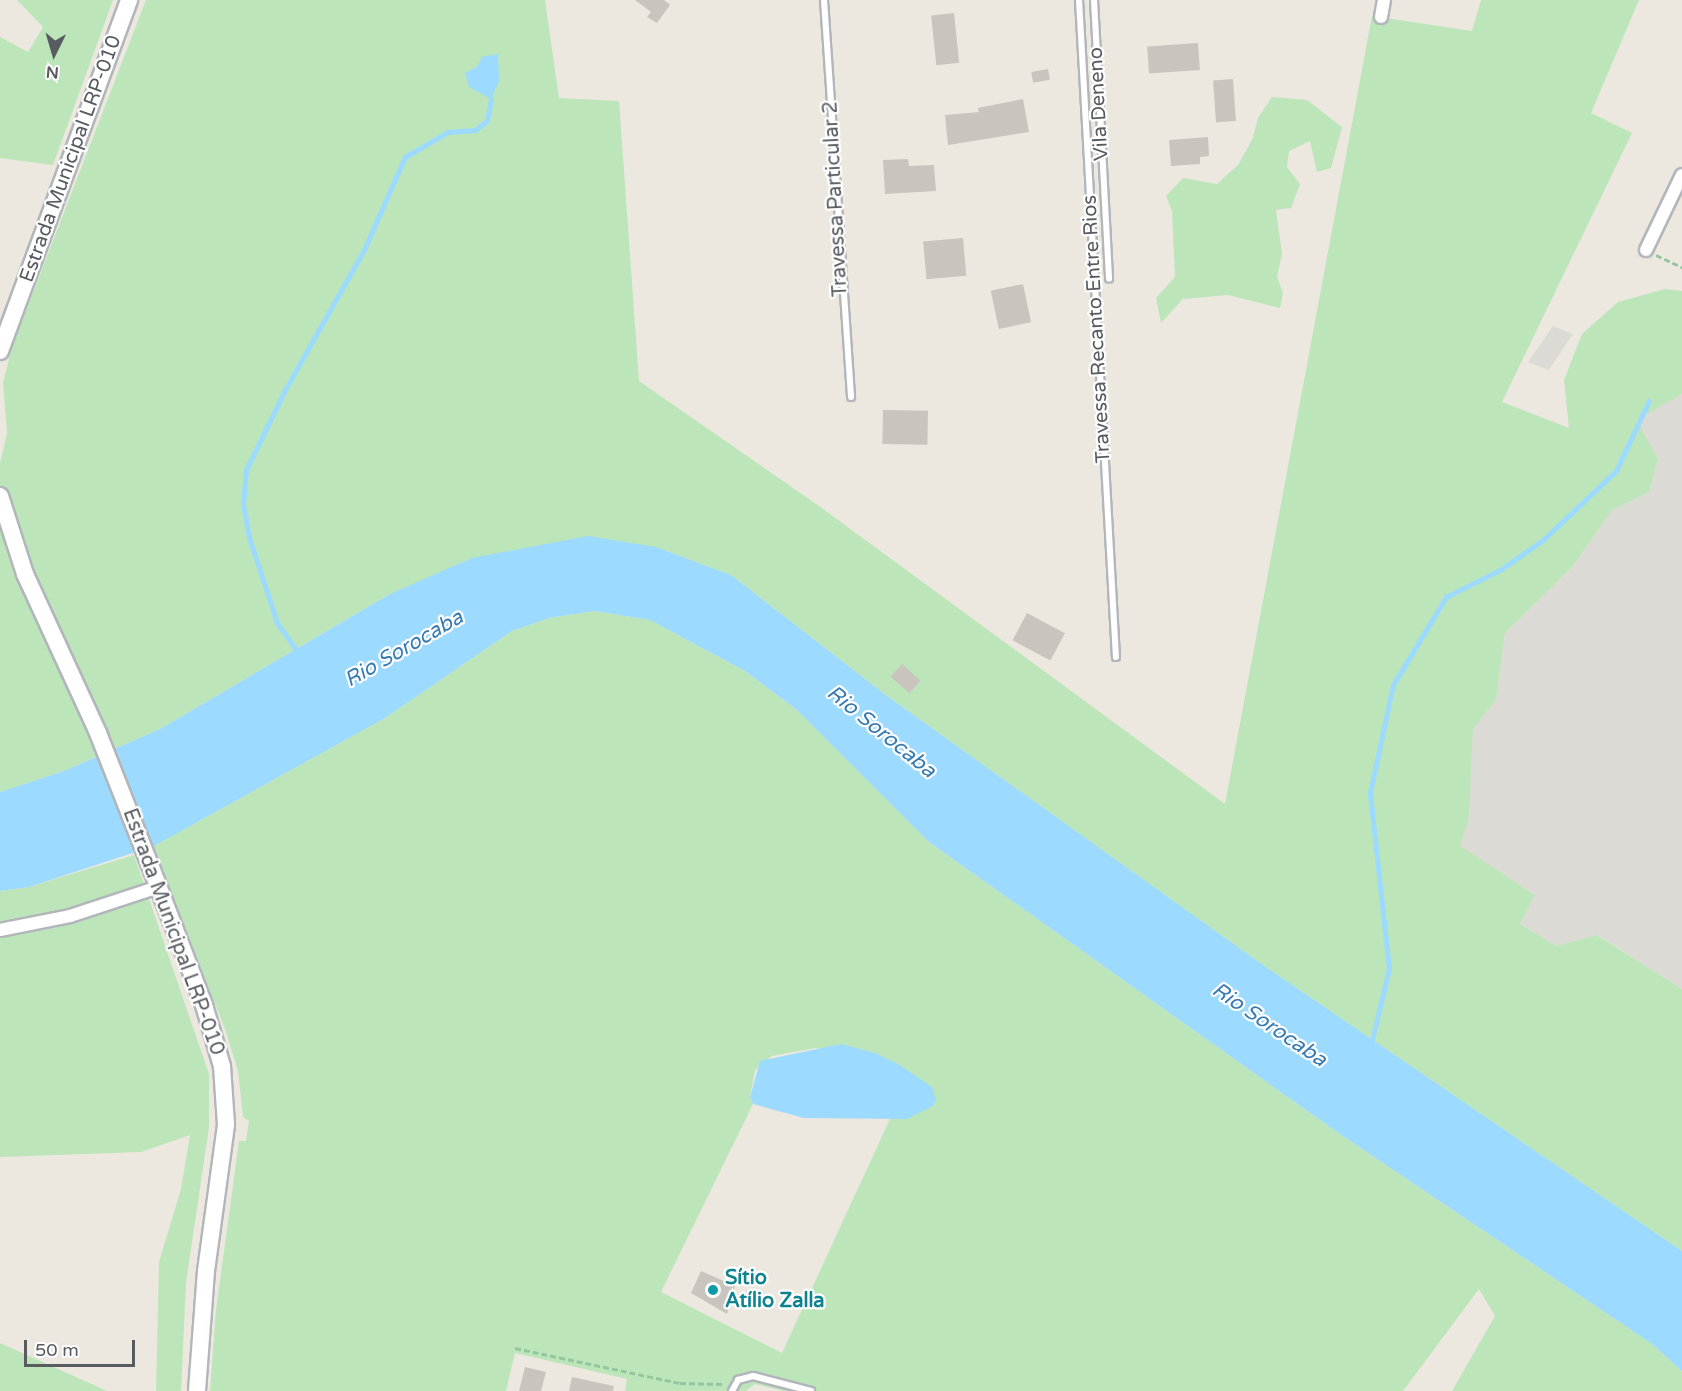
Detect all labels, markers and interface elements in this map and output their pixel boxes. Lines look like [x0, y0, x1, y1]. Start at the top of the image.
north arrow [24, 24, 84, 84]
street label: Estrada Municipal LRP-010 [15, 32, 127, 286]
street label: Vila Deneno [1084, 47, 1114, 161]
text: N [45, 61, 60, 82]
street label: Travessa Particular 2 [819, 100, 853, 298]
street label: Travessa Recanto Entre Rios [1078, 194, 1116, 464]
water label: Rio Sorocaba [340, 605, 468, 693]
water label: Rio Sorocaba [822, 680, 940, 784]
street label: Estrada Municipal LRP-010 [117, 805, 229, 1059]
water label: Rio Sorocaba [1207, 977, 1331, 1073]
place label: Sítio Atílio Zalla [725, 1266, 825, 1313]
marker: Sítio Atílio Zalla [706, 1283, 720, 1297]
scale bar [27, 1328, 138, 1366]
text: 50 m [35, 1339, 79, 1361]

